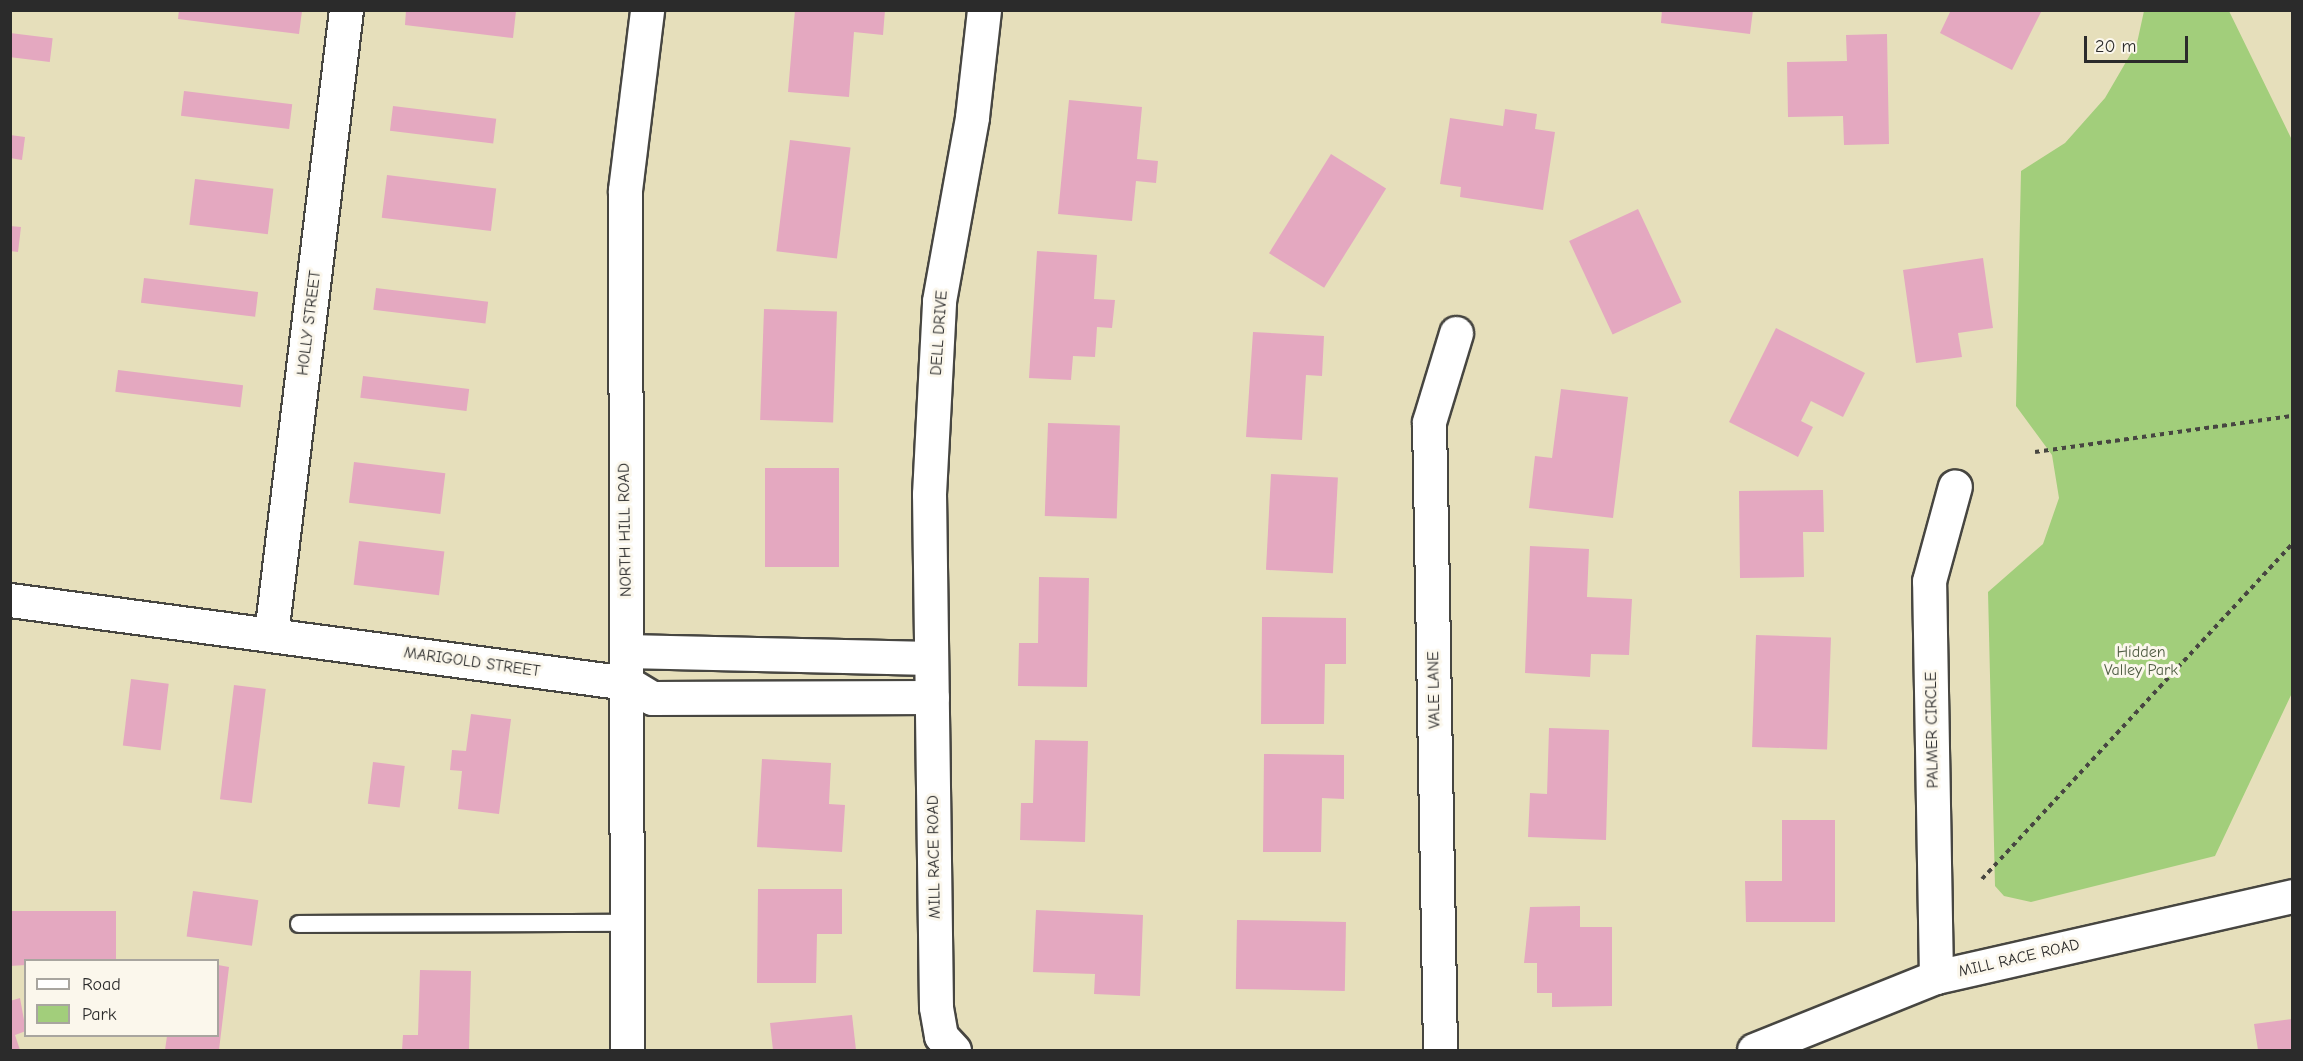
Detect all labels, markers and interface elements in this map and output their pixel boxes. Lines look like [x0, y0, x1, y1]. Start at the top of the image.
scale bar [2087, 24, 2190, 62]
text: 20 m [2095, 36, 2136, 57]
street label: HOLLY STREET [293, 269, 325, 377]
street label: DELL DRIVE [926, 290, 952, 376]
street label: NORTH HILL ROAD [614, 463, 636, 597]
park label: Hidden Valley Park [2104, 642, 2178, 680]
street label: MARIGOLD STREET [403, 643, 541, 681]
street label: VALE LANE [1424, 651, 1444, 729]
street label: PALMER CIRCLE [1921, 672, 1943, 788]
street label: MILL RACE ROAD [923, 795, 945, 919]
street label: MILL RACE ROAD [1957, 935, 2081, 981]
legend [24, 959, 219, 1037]
text: Road [82, 974, 121, 995]
text: Park [82, 1004, 116, 1025]

